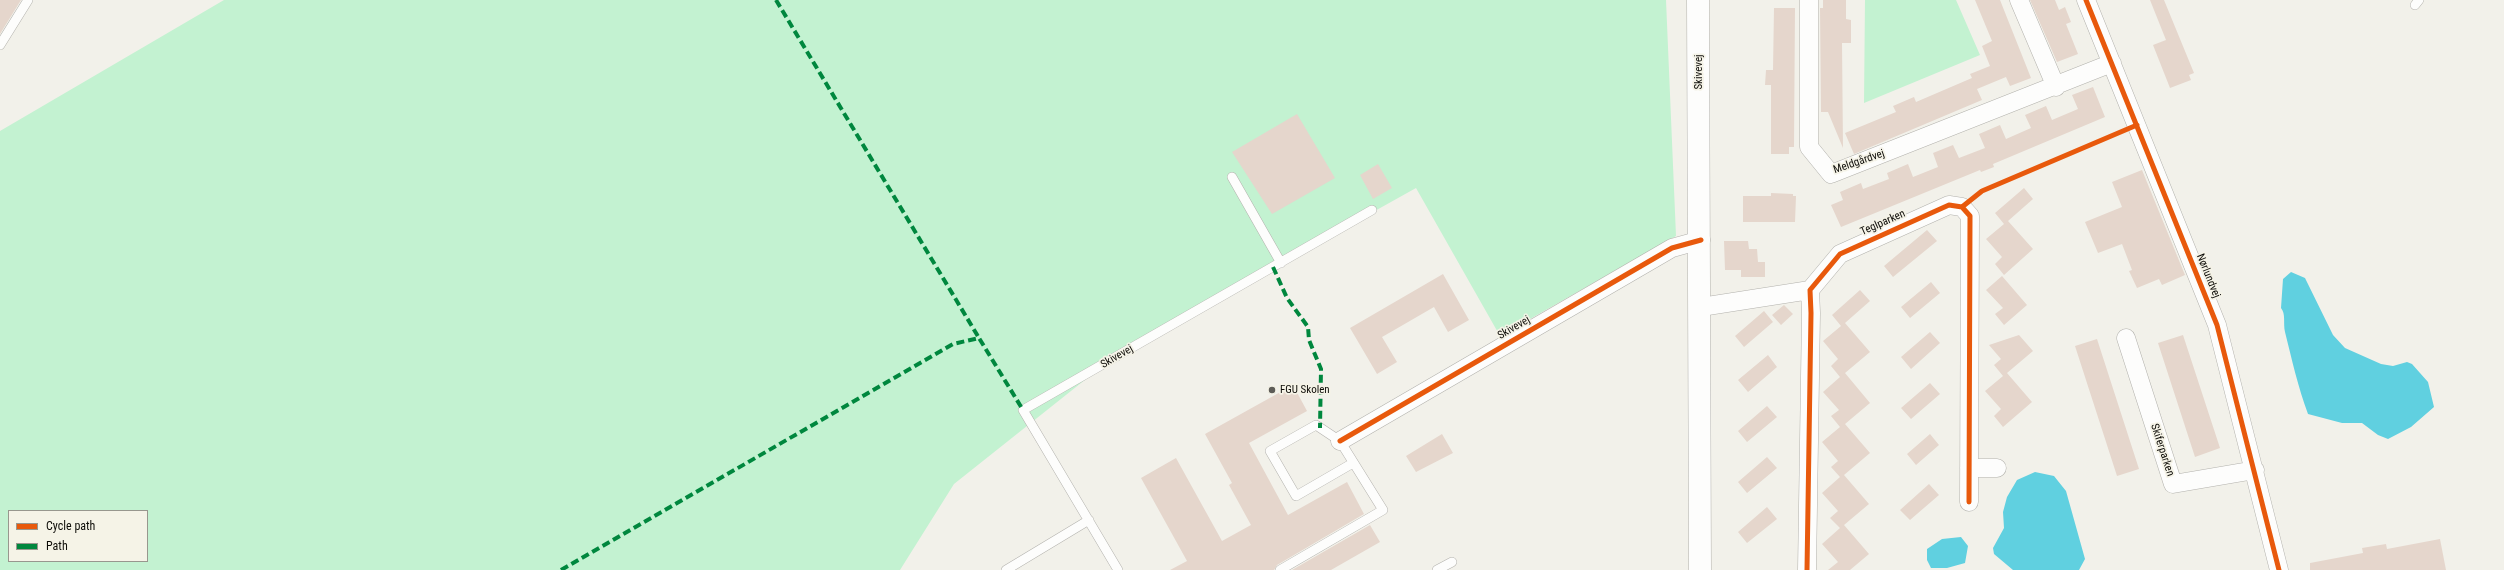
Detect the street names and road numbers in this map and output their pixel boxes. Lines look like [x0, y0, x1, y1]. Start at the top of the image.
street label: Skivevej [1692, 54, 1706, 90]
street label: Meldgårdvej [1832, 147, 1886, 177]
street label: Teglparken [1859, 207, 1907, 239]
street label: Nørlundvej [2193, 252, 2223, 300]
street label: Skivevej [1495, 313, 1533, 343]
street label: Skivevej [1098, 342, 1136, 372]
street label: Skiferparken [2147, 422, 2177, 478]

